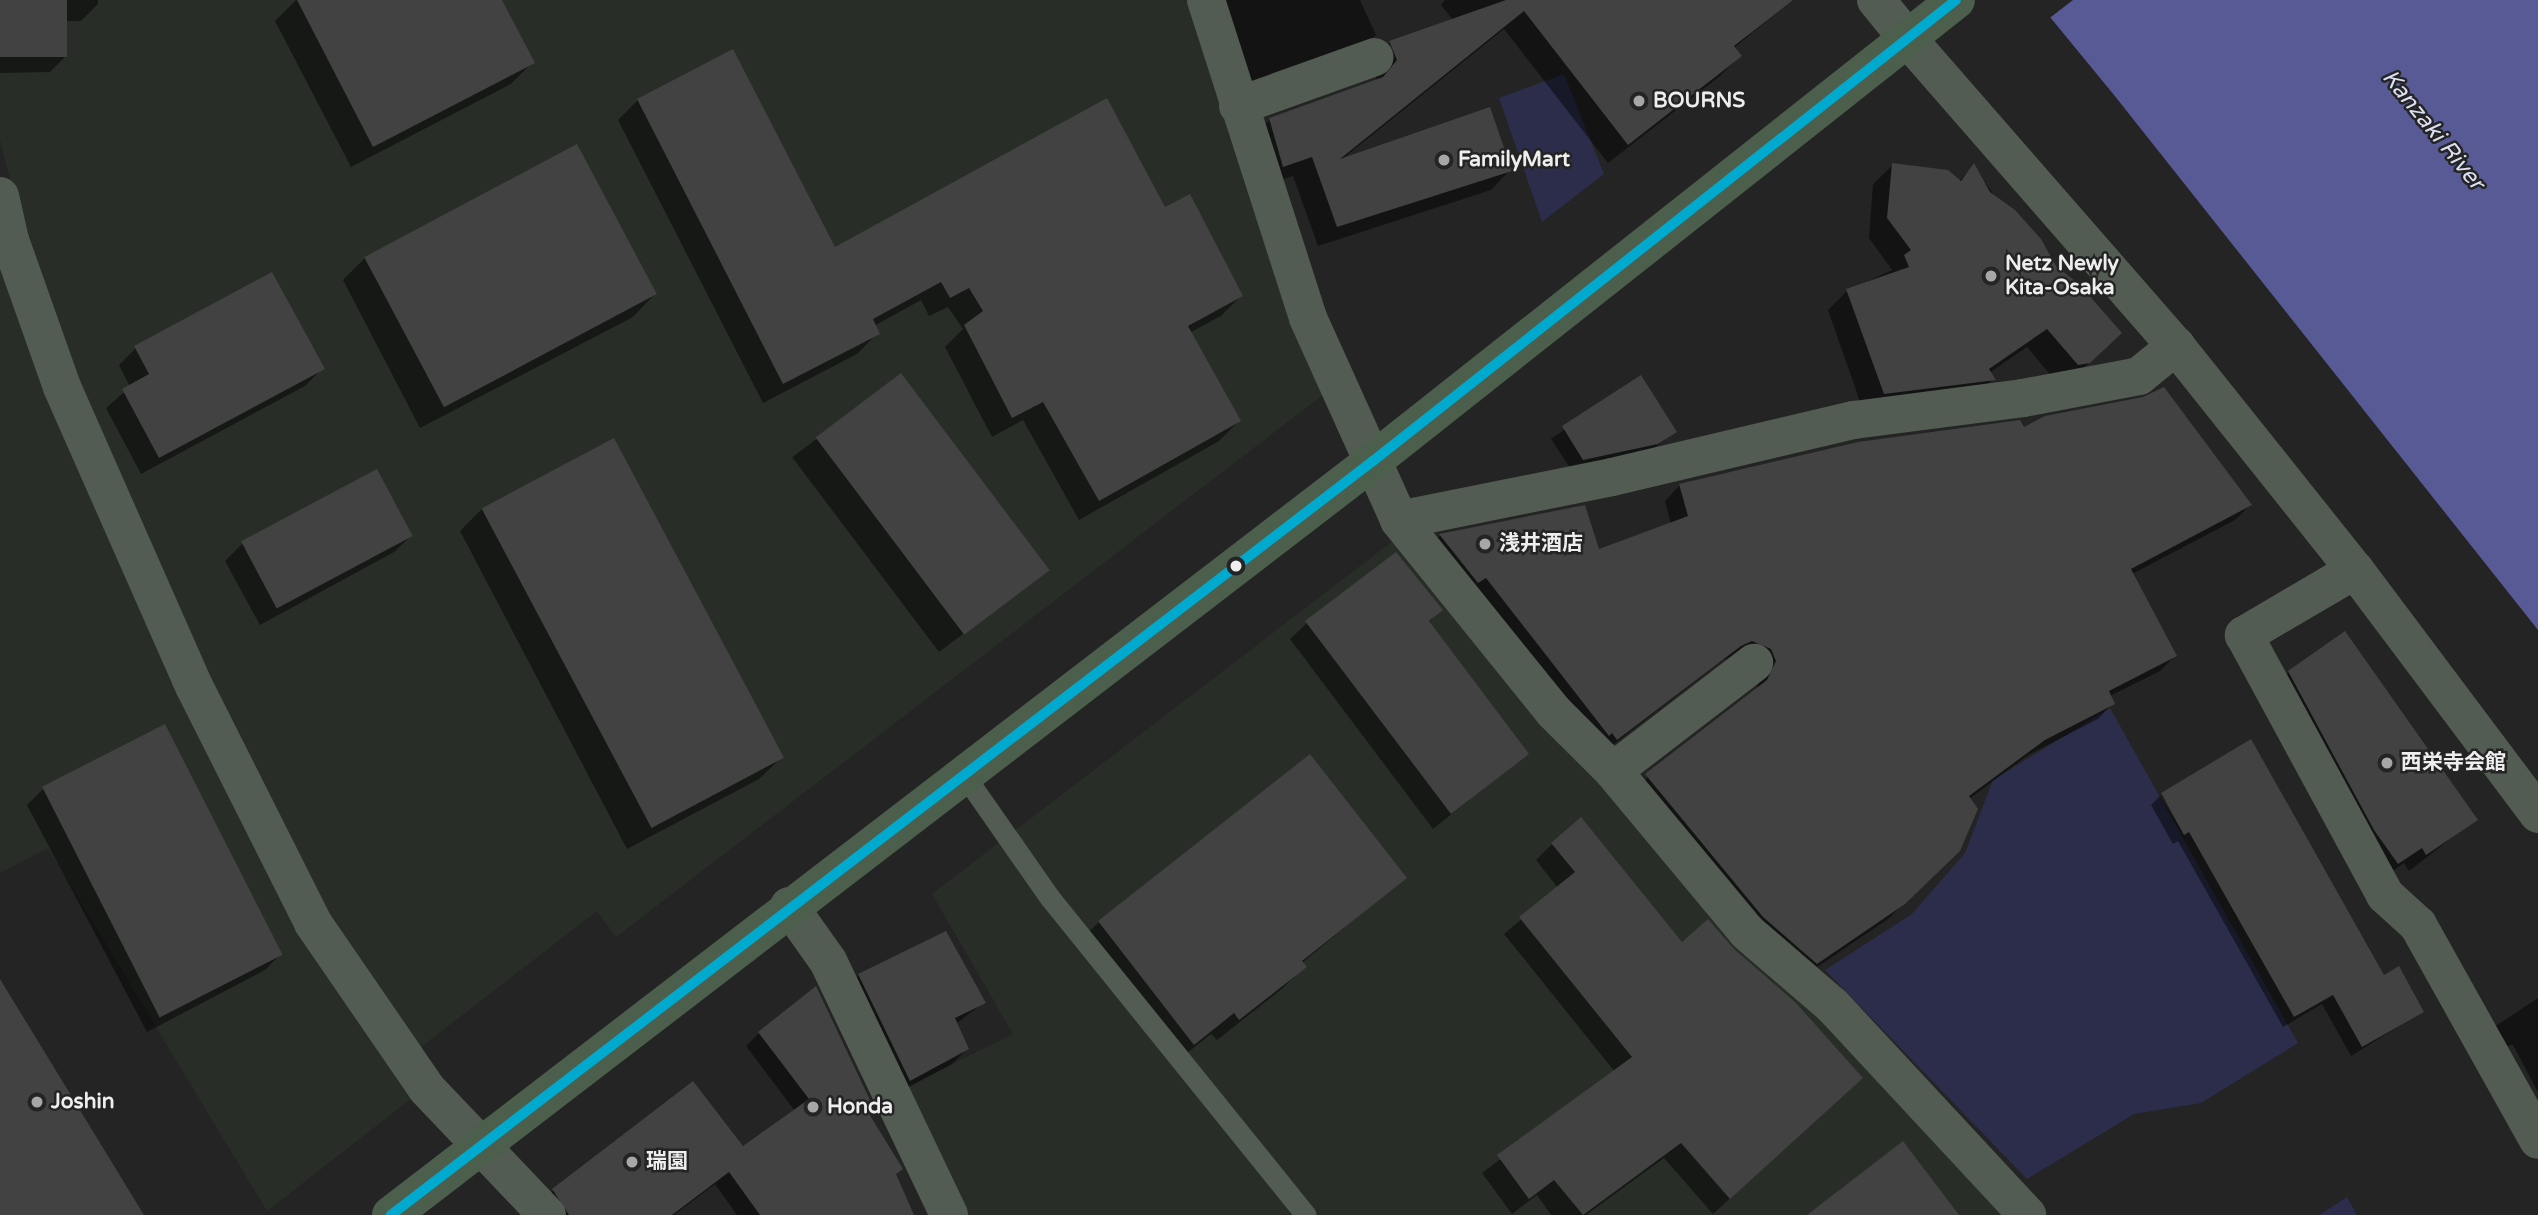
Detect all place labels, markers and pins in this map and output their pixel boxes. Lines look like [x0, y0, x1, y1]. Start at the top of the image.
place label: BOURNS [1653, 88, 1745, 114]
marker: BOURNS [1631, 93, 1647, 109]
place label: FamilyMart [1458, 147, 1570, 173]
marker: FamilyMart [1436, 152, 1452, 168]
place label: Netz Newly Kita-Osaka [2005, 251, 2119, 301]
marker: Netz Newly Kita-Osaka [1983, 268, 1999, 284]
place label: 浅井酒店 [1499, 531, 1583, 557]
marker: 浅井酒店 [1477, 536, 1493, 552]
unlabelled marker [1229, 559, 1243, 573]
place label: 西栄寺会館 [2401, 750, 2506, 776]
marker: 西栄寺会館 [2379, 755, 2395, 771]
place label: Joshin [51, 1089, 114, 1115]
marker: Joshin [29, 1094, 45, 1110]
place label: Honda [827, 1094, 893, 1120]
marker: Honda [805, 1099, 821, 1115]
place label: 瑞園 [646, 1149, 688, 1175]
marker: 瑞園 [624, 1154, 640, 1170]

